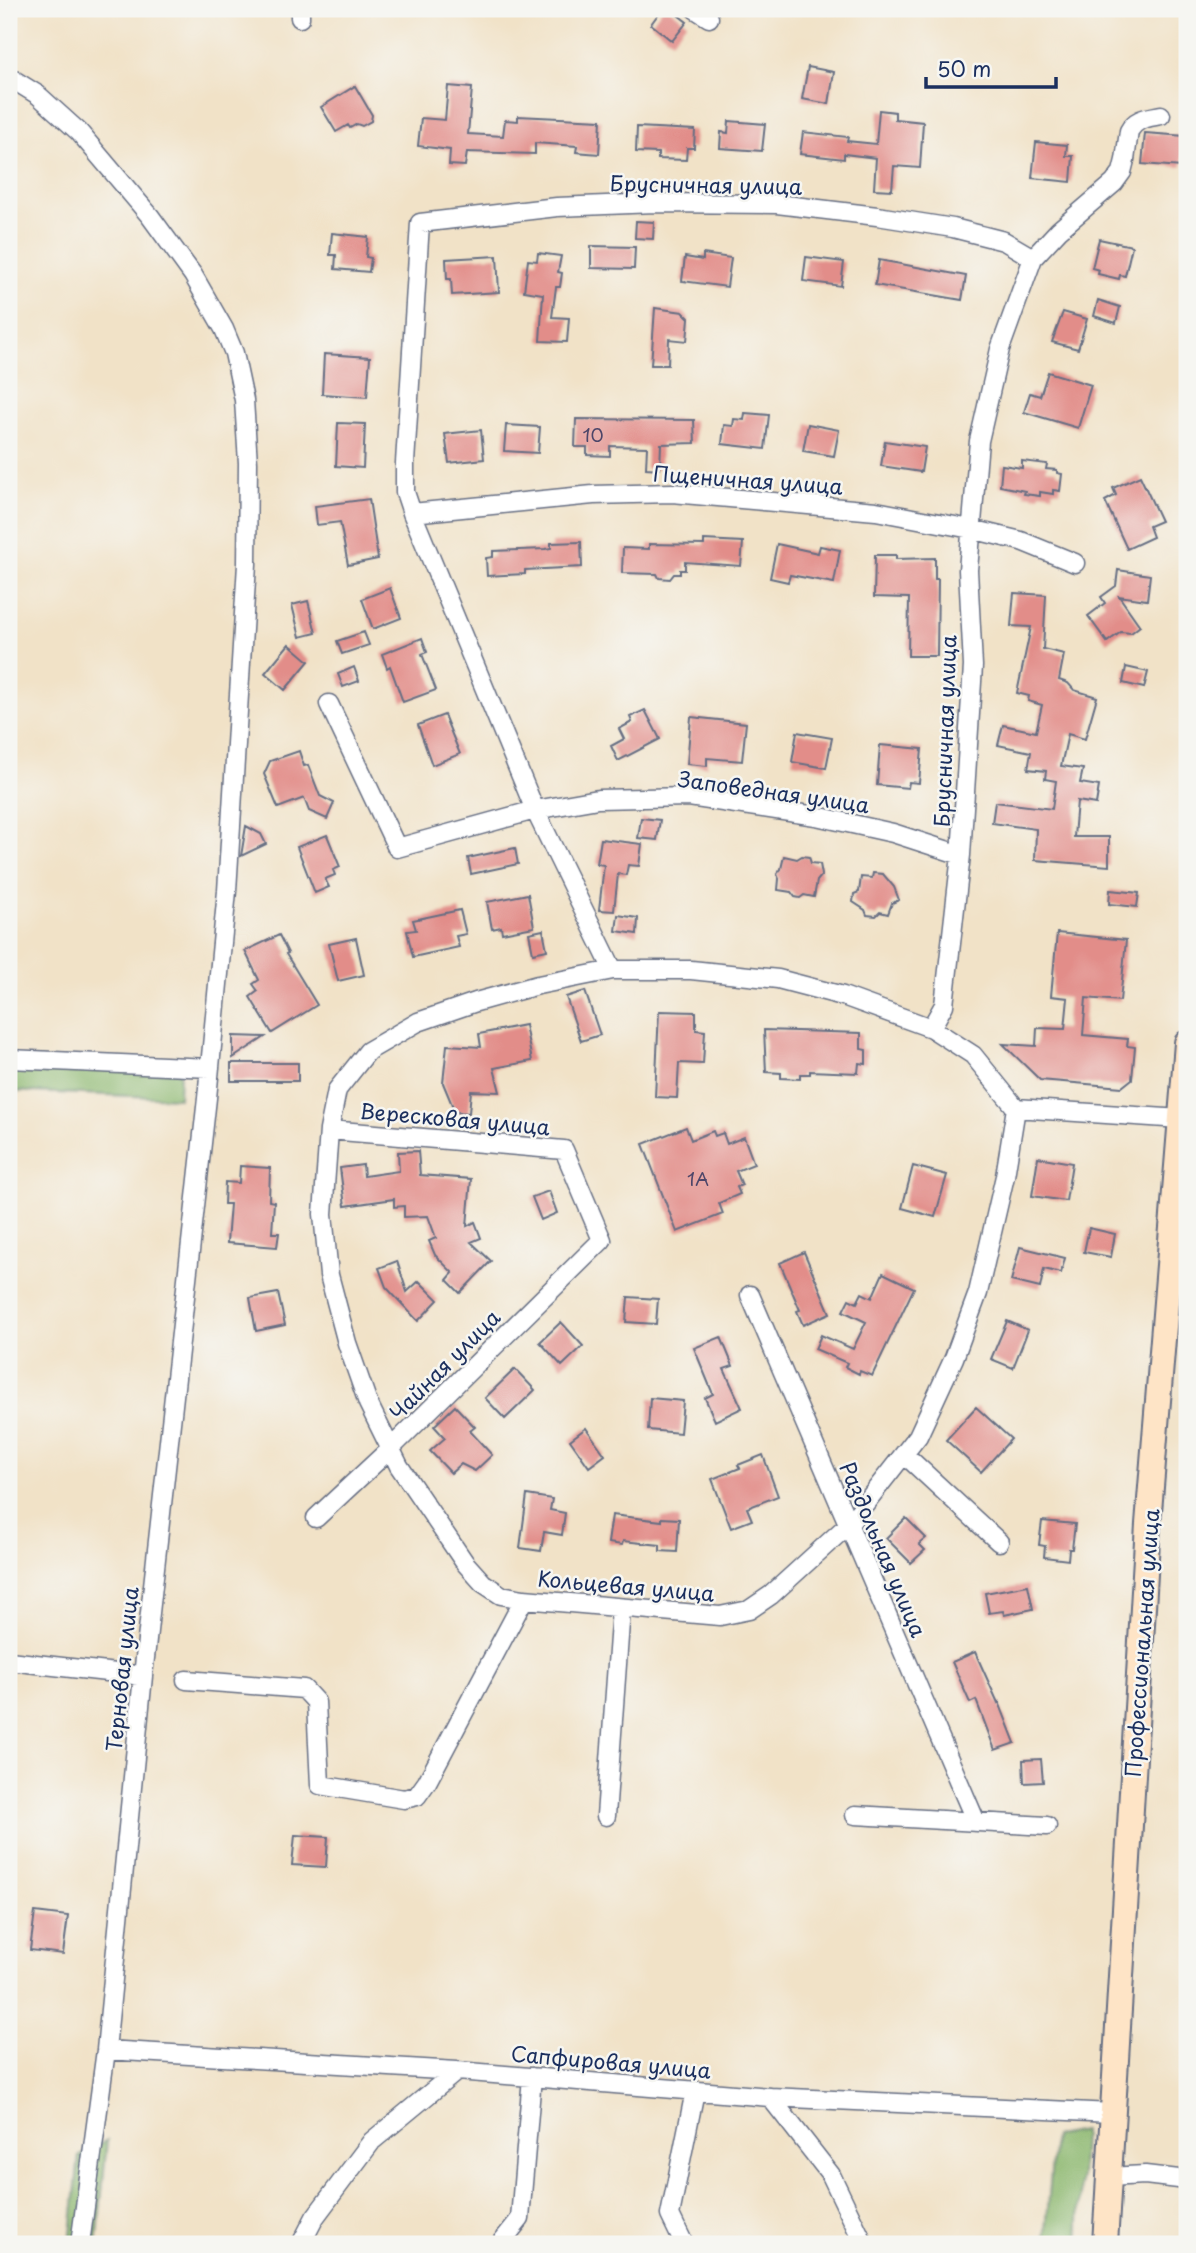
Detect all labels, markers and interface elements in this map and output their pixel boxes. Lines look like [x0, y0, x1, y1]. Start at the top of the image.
scale bar [926, 46, 1056, 90]
text: 50 m [937, 52, 991, 84]
street label: Брусничная улица [610, 166, 803, 202]
house number: 10 [582, 421, 604, 448]
street label: Пщеничная улица [652, 456, 845, 502]
street label: Брусничная улица [925, 634, 963, 828]
street label: Заповедная улица [676, 762, 872, 820]
street label: Вересковая улица [359, 1094, 552, 1142]
house number: 1А [687, 1165, 709, 1192]
street label: Чайная улица [381, 1301, 507, 1427]
street label: Раздольная улица [833, 1456, 936, 1642]
street label: Профессиональная улица [1116, 1507, 1166, 1778]
street label: Кольцевая улица [536, 1561, 717, 1609]
street label: Терновая улица [96, 1584, 146, 1753]
street label: Сапфировая улица [510, 2036, 713, 2086]

